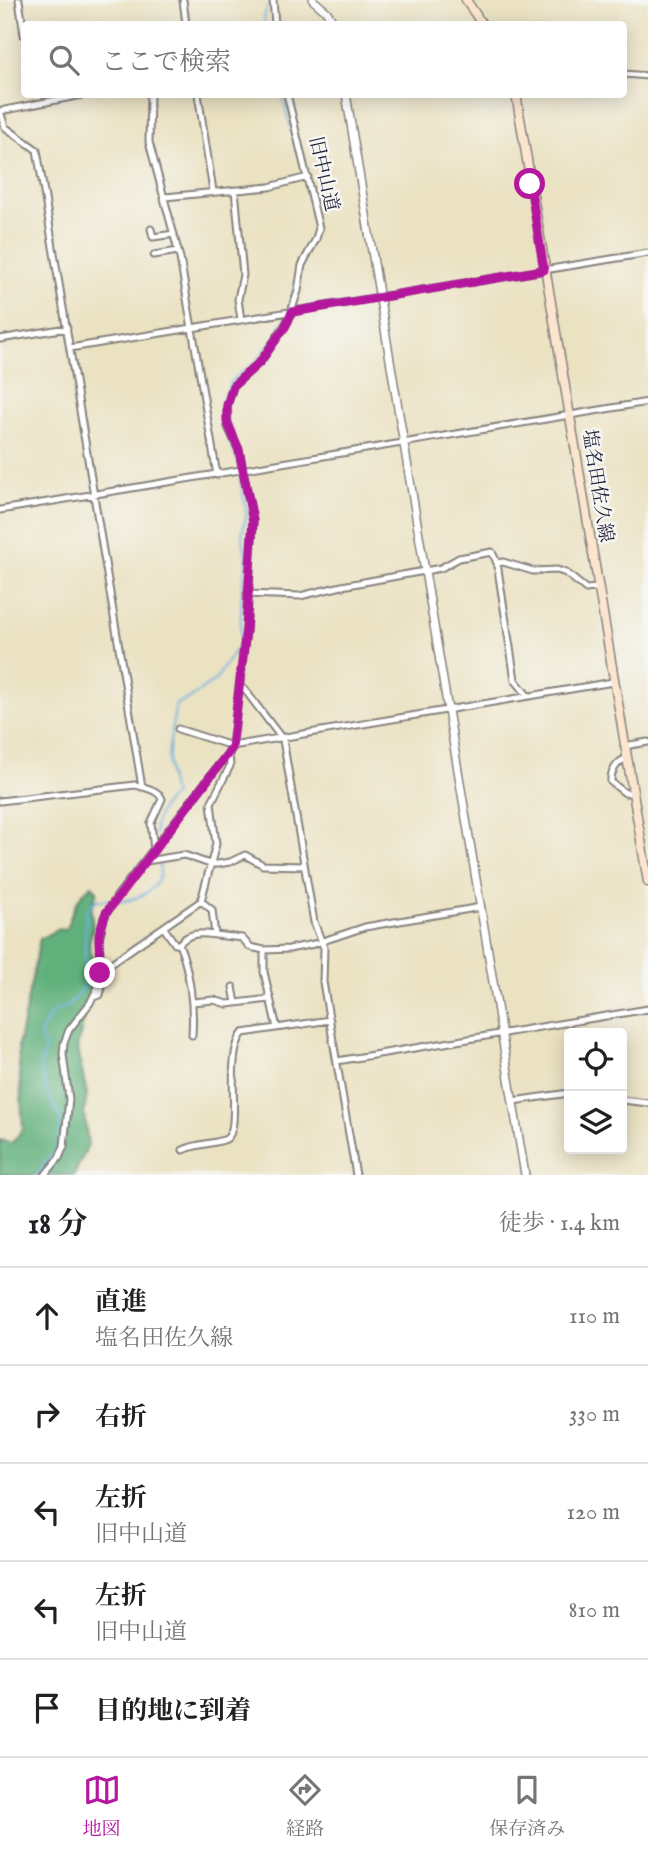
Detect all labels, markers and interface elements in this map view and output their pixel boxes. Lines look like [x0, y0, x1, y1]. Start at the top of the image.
search box [21, 21, 627, 98]
icon: search [45, 41, 83, 79]
text: ここで検索 [101, 46, 231, 79]
street label: 旧中山道 [303, 134, 343, 214]
route start [514, 168, 545, 199]
street label: 塩名田佐久線 [576, 428, 618, 544]
route end [84, 957, 115, 988]
map controls [564, 1028, 627, 1154]
button: locate [564, 1028, 627, 1091]
button: layers [564, 1091, 627, 1154]
text: 18 分 [28, 1206, 88, 1244]
text: 徒歩 · 1.4 km [499, 1209, 620, 1238]
text: 直進 [95, 1286, 147, 1319]
icon: ahead [28, 1297, 66, 1335]
text: 110 m [569, 1302, 620, 1331]
text: 塩名田佐久線 [95, 1324, 233, 1353]
icon: right [28, 1395, 66, 1433]
text: 330 m [569, 1400, 620, 1429]
text: 右折 [95, 1401, 147, 1434]
text: 左折 [95, 1482, 147, 1515]
icon: left [28, 1493, 66, 1531]
text: 120 m [567, 1498, 620, 1527]
text: 旧中山道 [95, 1520, 187, 1549]
text: 左折 [95, 1580, 147, 1613]
icon: left [28, 1591, 66, 1629]
text: 810 m [568, 1596, 620, 1625]
text: 旧中山道 [95, 1618, 187, 1647]
icon: arrive [28, 1689, 66, 1727]
text: 目的地に到着 [95, 1695, 251, 1728]
tab: 地図 [83, 1771, 121, 1842]
tab: 経路 [286, 1771, 324, 1842]
tab: 保存済み [489, 1771, 565, 1842]

